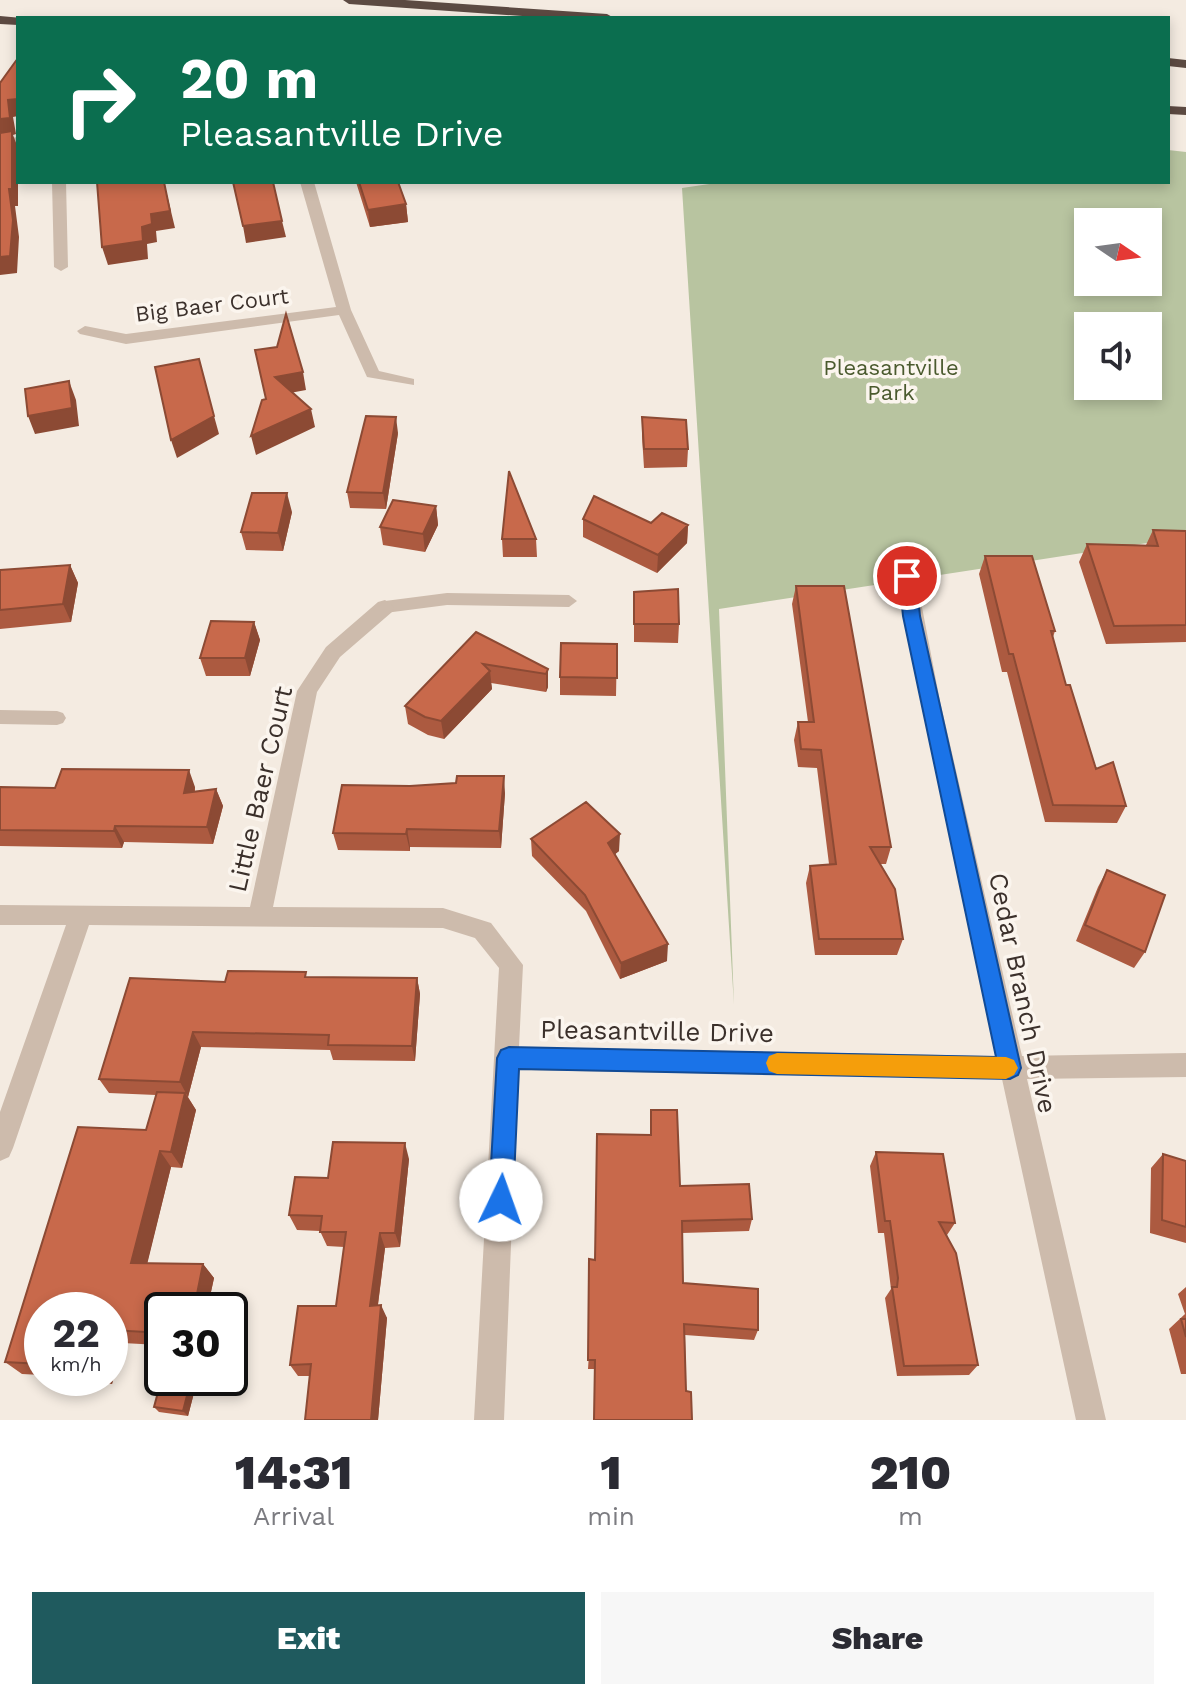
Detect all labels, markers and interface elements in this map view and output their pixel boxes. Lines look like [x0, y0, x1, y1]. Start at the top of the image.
text: 20 m [180, 46, 318, 112]
icon: right [48, 48, 152, 152]
text: Pleasantville Drive [180, 113, 504, 155]
north arrow [1074, 208, 1162, 296]
map controls [1074, 208, 1162, 400]
street label: Big Baer Court [134, 283, 290, 327]
button: sound [1074, 312, 1162, 400]
park label: Pleasantville Park [823, 355, 959, 405]
pin [873, 542, 941, 610]
icon: arrive [885, 554, 929, 598]
street label: Little Baer Court [222, 683, 298, 895]
street label: Cedar Branch Drive [983, 870, 1063, 1116]
street label: Pleasantville Drive [540, 1014, 774, 1048]
position arrow [459, 1158, 543, 1242]
speed limit sign: 30 [144, 1292, 248, 1396]
text: 22 [52, 1310, 100, 1357]
text: km/h [50, 1352, 102, 1376]
text: 14:31 [235, 1444, 352, 1501]
text: 1 [600, 1444, 622, 1501]
text: 210 [870, 1444, 951, 1501]
text: Arrival [253, 1501, 334, 1531]
text: min [587, 1501, 635, 1531]
text: m [898, 1501, 923, 1531]
button: Exit [32, 1592, 585, 1684]
button: Share [601, 1592, 1154, 1684]

